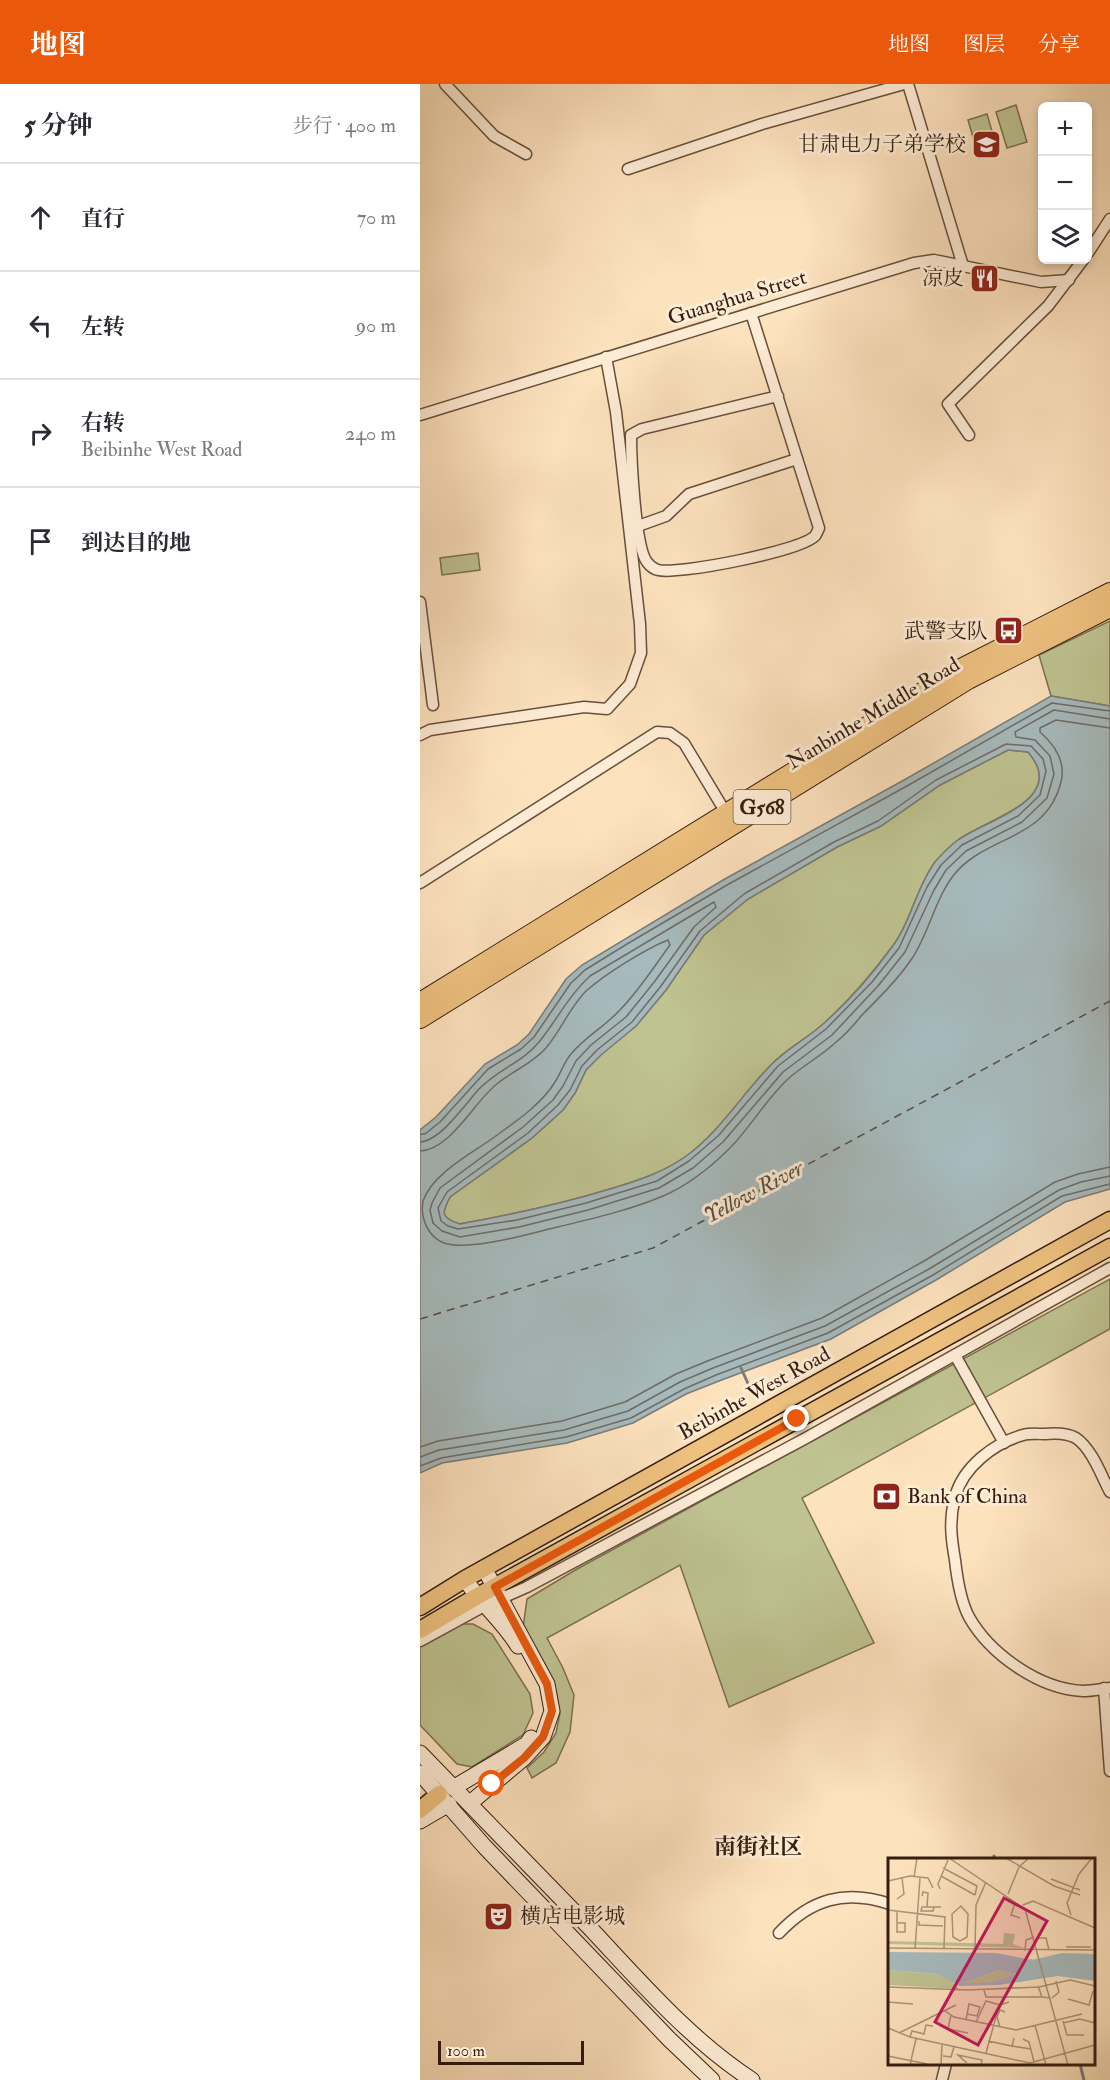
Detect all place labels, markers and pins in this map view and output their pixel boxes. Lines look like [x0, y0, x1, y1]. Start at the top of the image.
school or university icon: 甘肃电力子弟学校 [971, 128, 1003, 160]
place label: 甘肃电力子弟学校 [798, 131, 966, 158]
restaurant icon: 凉皮 [969, 262, 1001, 294]
place label: 凉皮 [922, 265, 964, 292]
bus stop icon: 武警支队 [993, 615, 1025, 647]
place label: 武警支队 [904, 618, 988, 645]
bank icon: Bank of China [870, 1480, 902, 1512]
place label: Bank of China [907, 1483, 1028, 1510]
theatre icon: 横店电影城 [483, 1900, 515, 1932]
place label: 横店电影城 [520, 1903, 625, 1930]

